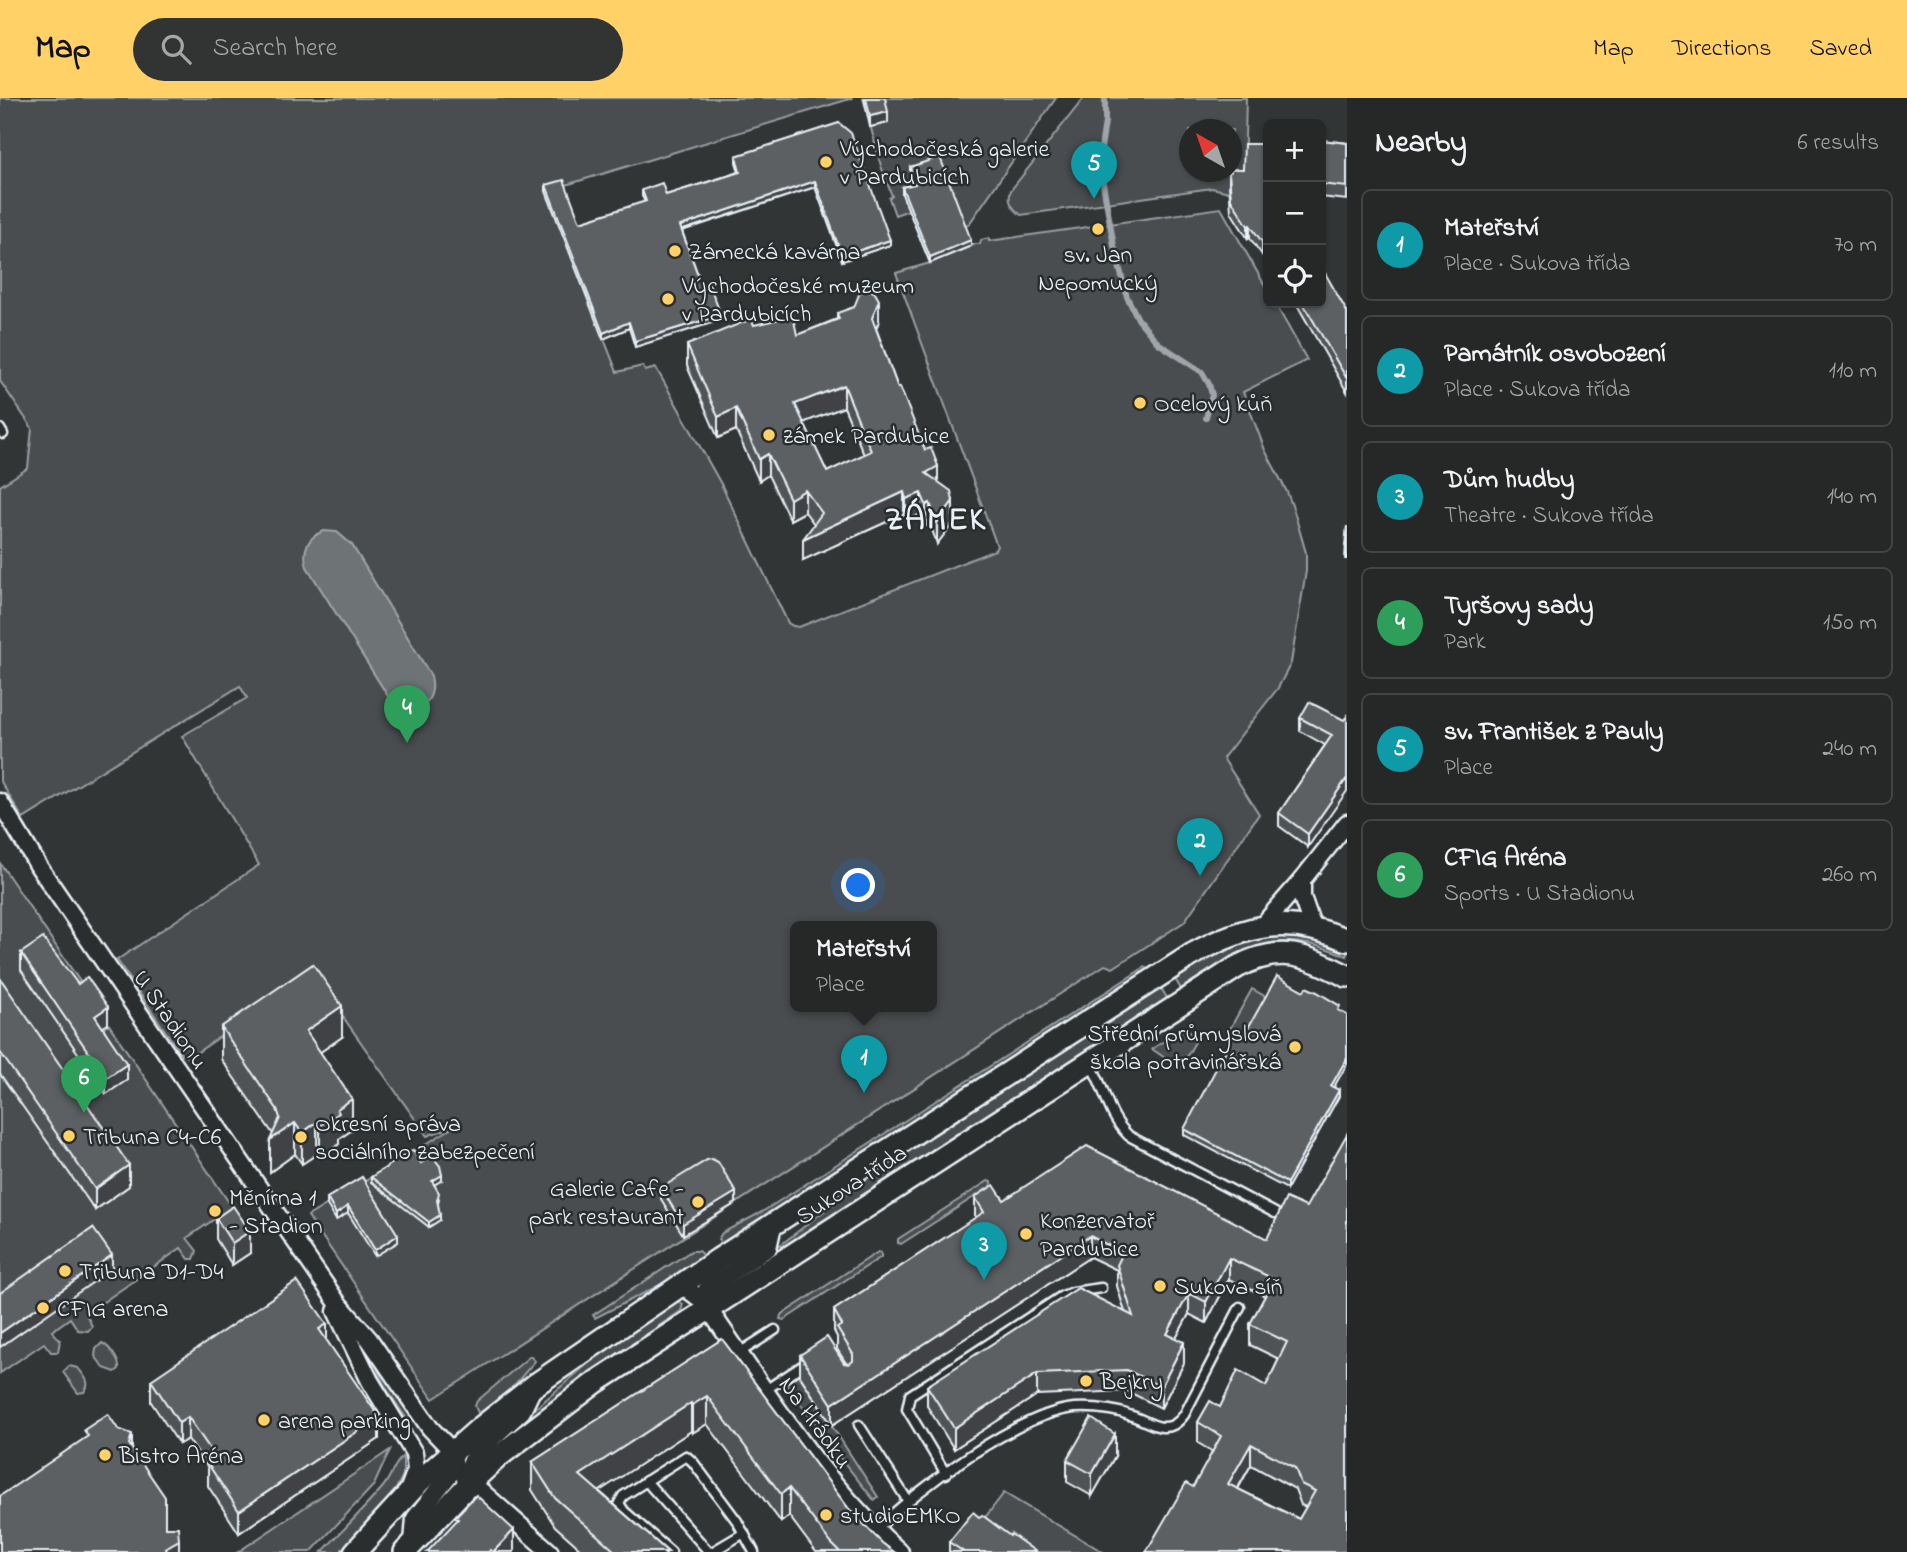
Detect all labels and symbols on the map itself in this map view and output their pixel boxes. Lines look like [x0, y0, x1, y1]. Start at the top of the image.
north arrow [1179, 119, 1242, 182]
place label: Východočeská galerie v Pardubicích [839, 133, 1049, 196]
pin: 5 [1071, 141, 1117, 199]
marker: Východočeská galerie v Pardubicích [818, 154, 834, 170]
marker: sv. Jan Nepomucký [1090, 221, 1106, 237]
place label: Zámecká kavárna [689, 236, 861, 271]
place label: sv. Jan Nepomucký [1038, 239, 1158, 303]
marker: Zámecká kavárna [667, 243, 683, 259]
place label: Východočeské muzeum v Pardubicích [681, 270, 914, 333]
marker: Východočeské muzeum v Pardubicích [660, 291, 676, 307]
place label: Ocelový kůň [1154, 388, 1272, 424]
marker: Ocelový kůň [1132, 395, 1148, 411]
place label: zámek Pardubice [783, 420, 950, 455]
marker: zámek Pardubice [761, 427, 777, 443]
district label: ZÁMEK [885, 497, 987, 545]
pin: 4 [384, 685, 430, 743]
pin: 2 [1177, 818, 1223, 876]
your location [841, 868, 875, 902]
street label: U Stadionu [123, 964, 215, 1077]
place label: Střední průmyslová škola potravinářská [1087, 1018, 1281, 1081]
pin: 1 [841, 1035, 887, 1093]
marker: Střední průmyslová škola potravinářská [1287, 1039, 1303, 1055]
pin: 6 [61, 1055, 107, 1113]
place label: Okresní správa sociálního zabezpečení [315, 1108, 535, 1171]
place label: Tribuna C4-C6 [83, 1121, 222, 1156]
marker: Tribuna C4-C6 [61, 1128, 77, 1144]
marker: Okresní správa sociálního zabezpečení [293, 1129, 309, 1145]
street label: Sukova třída [790, 1137, 915, 1235]
place label: Galerie Cafe - park restaurant [529, 1173, 684, 1236]
place label: Měnírna 1 - Stadion [229, 1182, 323, 1245]
marker: Galerie Cafe - park restaurant [690, 1194, 706, 1210]
marker: Měnírna 1 - Stadion [207, 1203, 223, 1219]
place label: Konzervatoř Pardubice [1040, 1205, 1155, 1268]
pin: 3 [961, 1222, 1007, 1280]
marker: Konzervatoř Pardubice [1018, 1226, 1034, 1242]
place label: Tribuna D1-D4 [79, 1256, 223, 1291]
marker: Tribuna D1-D4 [57, 1263, 73, 1279]
place label: Sukova síň [1174, 1271, 1283, 1306]
marker: Sukova síň [1152, 1278, 1168, 1294]
place label: CFIG arena [57, 1293, 168, 1328]
marker: CFIG arena [35, 1300, 51, 1316]
place label: Bejkry [1099, 1366, 1163, 1402]
street label: Na Hrádku [769, 1370, 859, 1477]
marker: Bejkry [1078, 1373, 1094, 1389]
place label: arena parking [278, 1405, 411, 1440]
marker: arena parking [256, 1412, 272, 1428]
place label: Bistro Aréna [118, 1440, 243, 1475]
marker: Bistro Aréna [97, 1447, 113, 1463]
place label: studioEMKO [840, 1500, 961, 1535]
marker: studioEMKO [818, 1507, 834, 1523]

